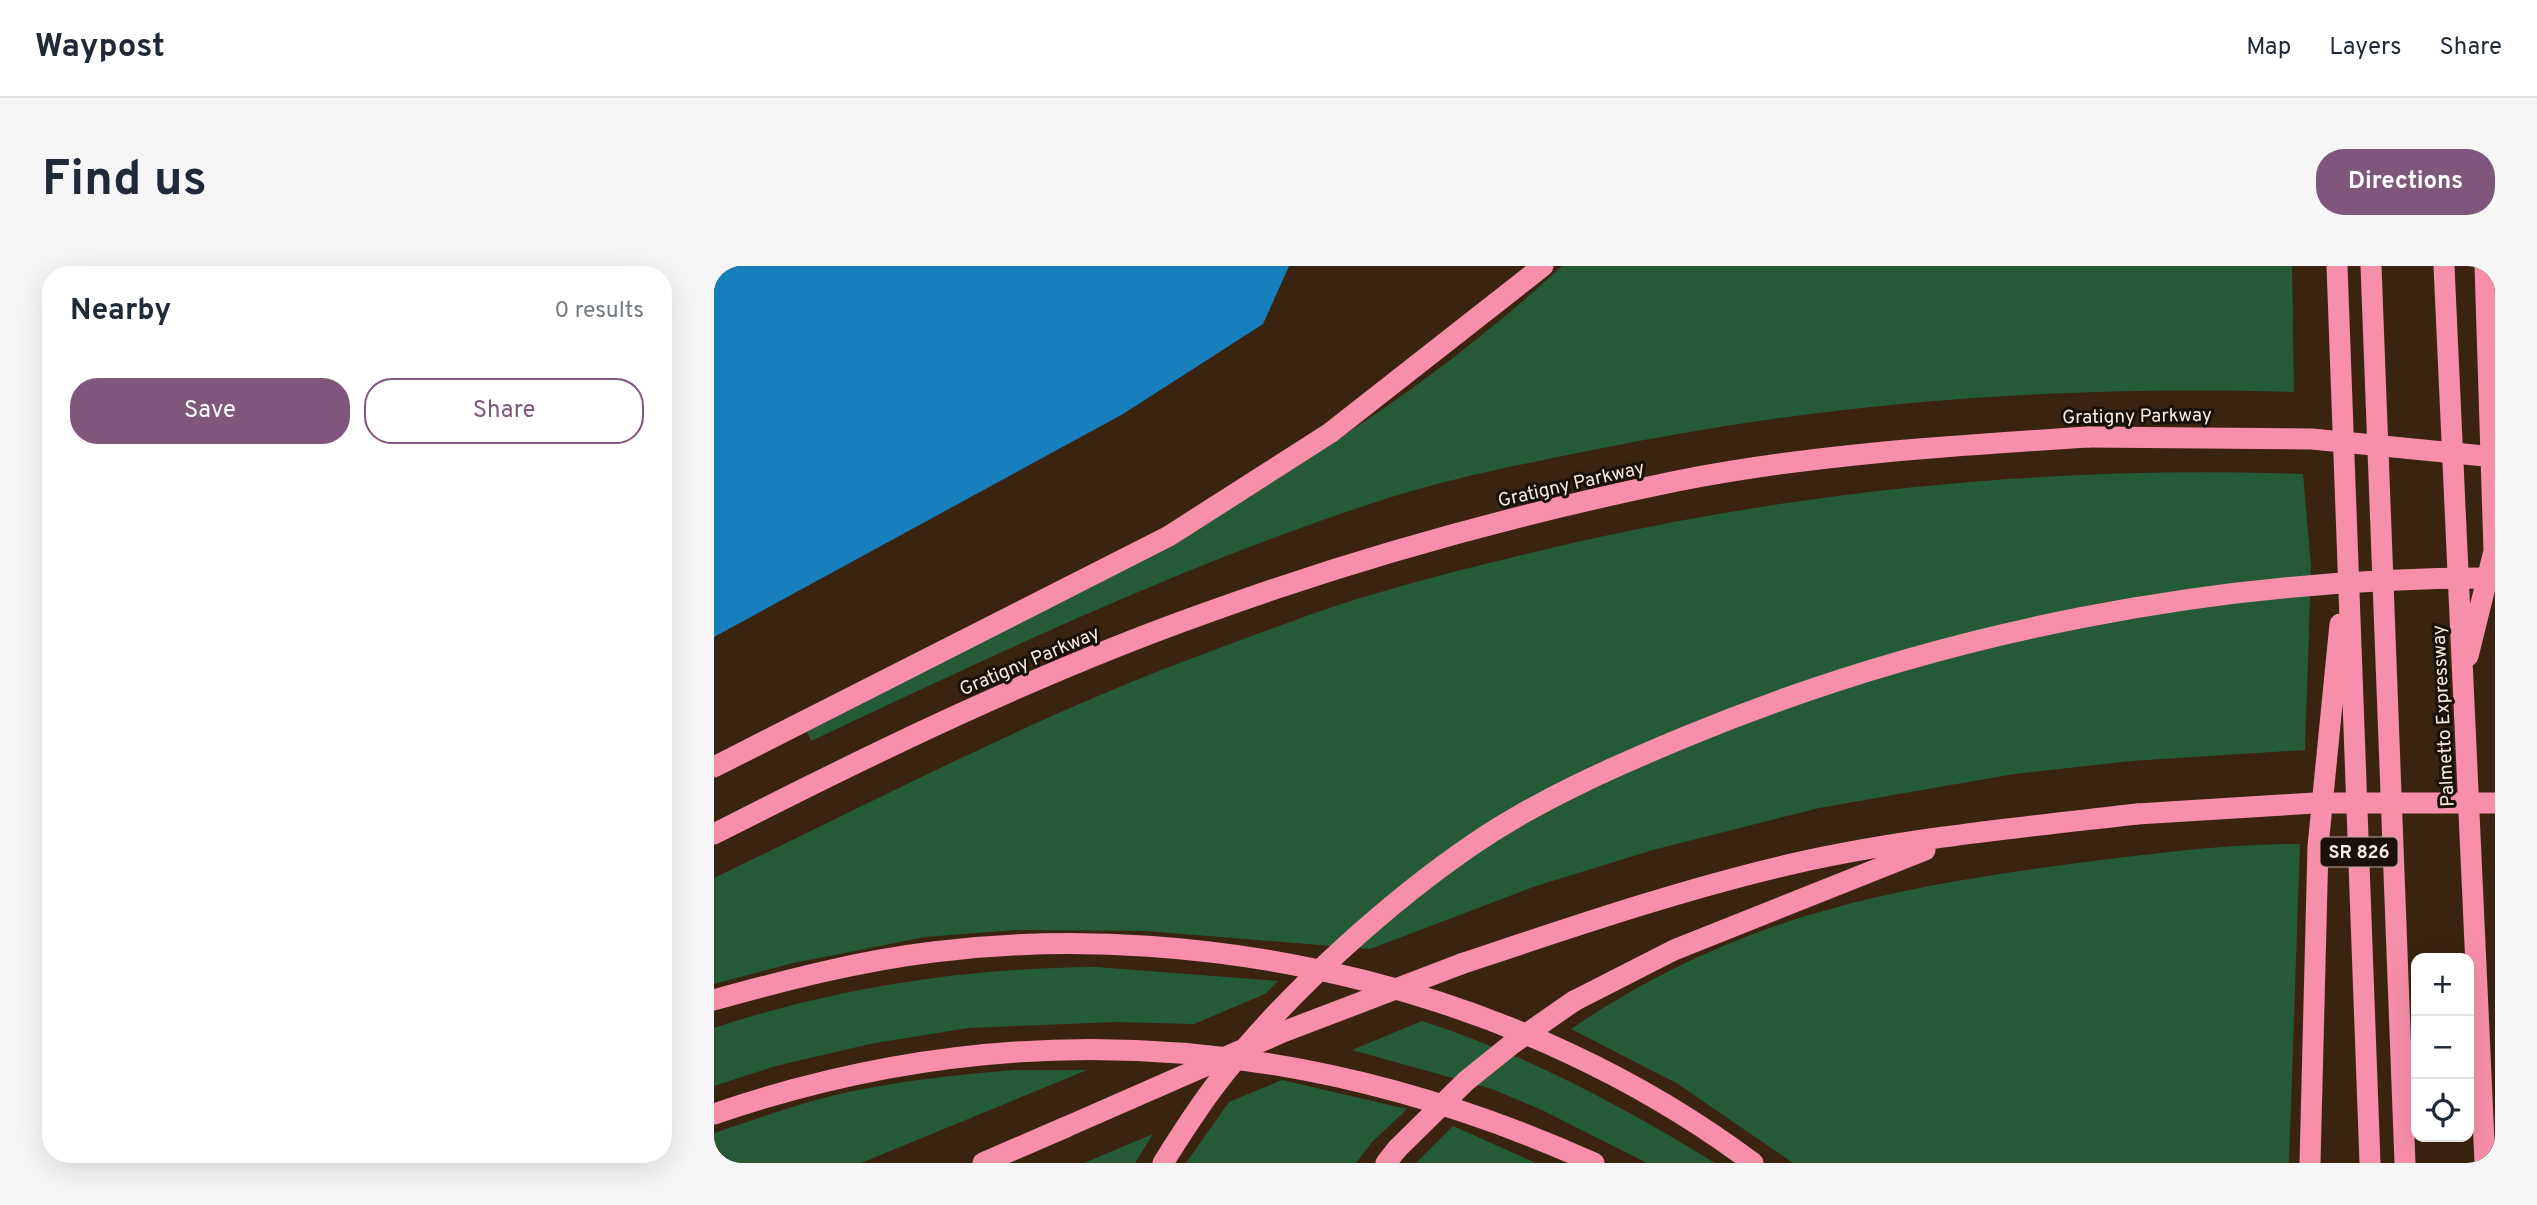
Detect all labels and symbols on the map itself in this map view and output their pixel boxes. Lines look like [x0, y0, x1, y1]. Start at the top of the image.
street label: Gratigny Parkway [2062, 404, 2212, 430]
street label: Gratigny Parkway [1496, 456, 1647, 513]
street label: Gratigny Parkway [956, 622, 1103, 702]
street label: Palmetto Expressway [2427, 624, 2461, 807]
road number: SR 826 [2320, 838, 2398, 866]

